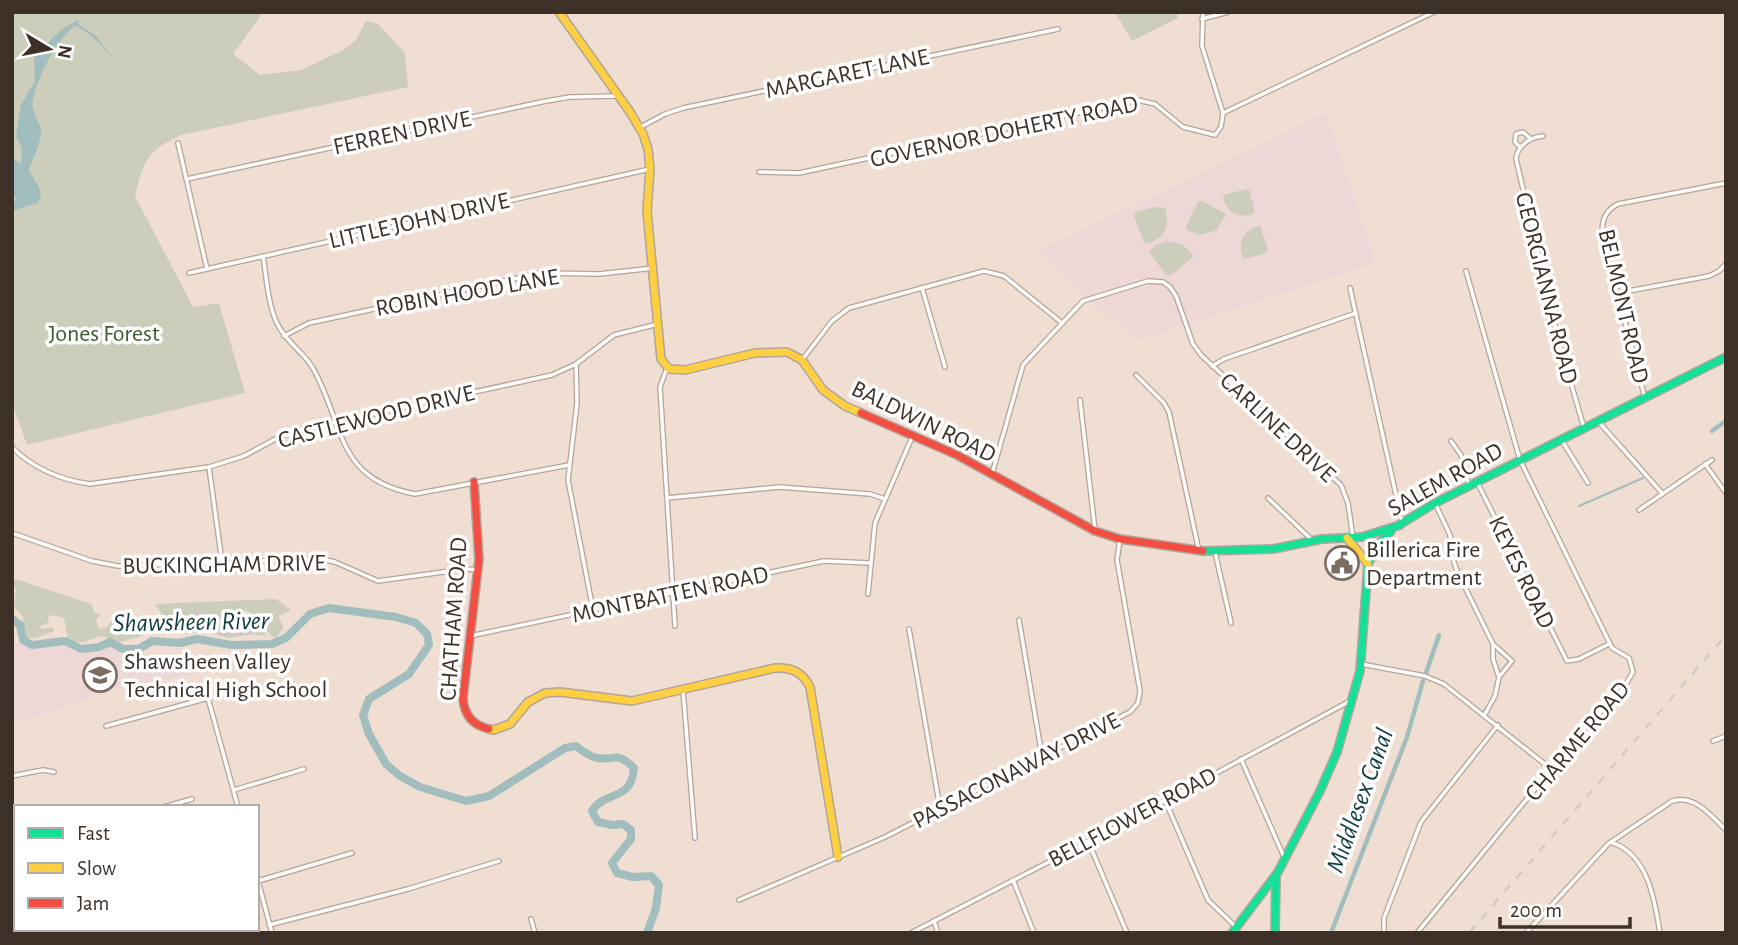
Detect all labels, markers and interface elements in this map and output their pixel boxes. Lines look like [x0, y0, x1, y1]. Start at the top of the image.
north arrow [14, 14, 84, 84]
text: N [54, 44, 75, 60]
street label: MARGARET LANE [763, 45, 932, 103]
street label: GOVERNOR DOHERTY ROAD [868, 92, 1140, 172]
street label: FERREN DRIVE [331, 107, 474, 159]
street label: LITTLE JOHN DRIVE [327, 188, 512, 253]
street label: GEORGIANNA ROAD [1511, 190, 1581, 387]
street label: BELMONT ROAD [1594, 227, 1652, 386]
street label: ROBIN HOOD LANE [374, 265, 561, 321]
park label: Jones Forest [48, 322, 160, 346]
street label: CARLINE DRIVE [1215, 368, 1340, 487]
street label: BALDWIN ROAD [848, 377, 1000, 467]
street label: CASTLEWOOD DRIVE [276, 381, 477, 453]
street label: SALEM ROAD [1384, 439, 1507, 521]
street label: KEYES ROAD [1484, 513, 1559, 632]
street label: CHATHAM ROAD [436, 537, 472, 702]
place label: Billerica Fire Department [1366, 538, 1482, 590]
public building icon: Billerica Fire Department [1323, 544, 1361, 582]
street label: BUCKINGHAM DRIVE [122, 551, 326, 579]
street label: MONTBATTEN ROAD [570, 562, 771, 628]
water label: Shawsheen River [113, 608, 271, 636]
place label: Shawsheen Valley Technical High School [124, 650, 327, 702]
school or university icon: Shawsheen Valley Technical High School [81, 656, 119, 694]
street label: CHARME ROAD [1521, 677, 1634, 806]
street label: PASSACONAWAY DRIVE [909, 708, 1124, 834]
water label: Middlesex Canal [1322, 725, 1398, 876]
street label: BELLFLOWER ROAD [1045, 764, 1220, 872]
legend [14, 805, 259, 931]
text: Fast [77, 823, 110, 844]
text: Slow [77, 858, 116, 879]
scale bar [1500, 886, 1630, 930]
text: Jam [77, 893, 109, 914]
text: 200 m [1510, 900, 1562, 921]

